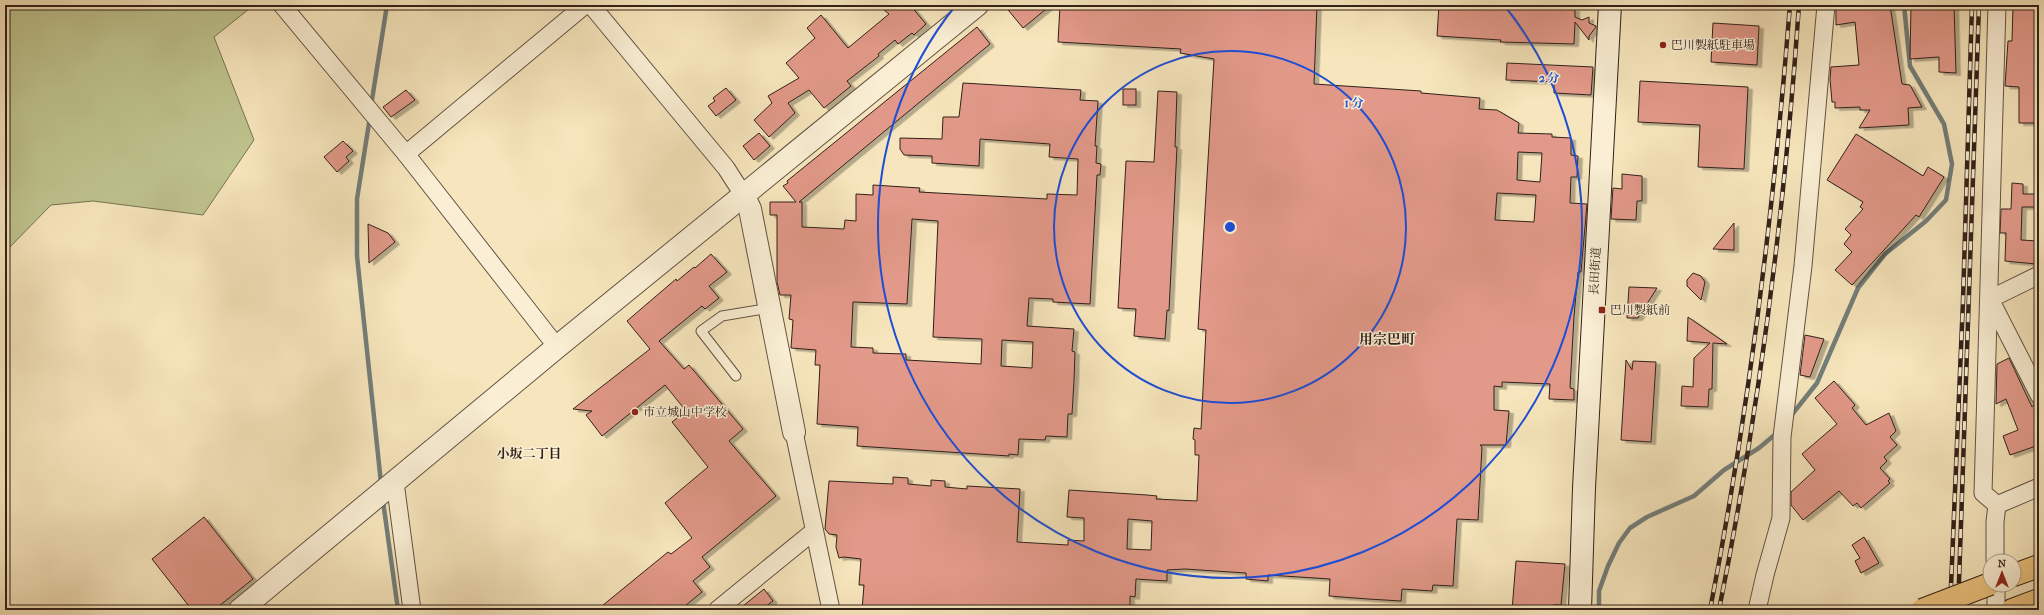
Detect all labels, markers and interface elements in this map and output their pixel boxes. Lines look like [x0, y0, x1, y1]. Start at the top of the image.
place label: 巴川製紙駐車場 [1671, 38, 1755, 52]
marker: 巴川製紙駐車場 [1658, 40, 1668, 50]
text: 2 分 [1539, 71, 1559, 85]
text: 1 分 [1345, 96, 1363, 110]
centre of rings [1223, 220, 1237, 234]
street label: 長田街道 [1587, 247, 1603, 295]
place label: 巴川製紙前 [1610, 303, 1670, 317]
marker: 巴川製紙前 [1597, 305, 1607, 315]
district label: 用宗巴町 [1359, 331, 1416, 348]
place label: 市立城山中学校 [643, 405, 727, 419]
marker: 市立城山中学校 [630, 407, 640, 417]
district label: 小坂二丁目 [496, 446, 562, 461]
north arrow [1982, 553, 2022, 593]
text: N [1998, 557, 2007, 570]

